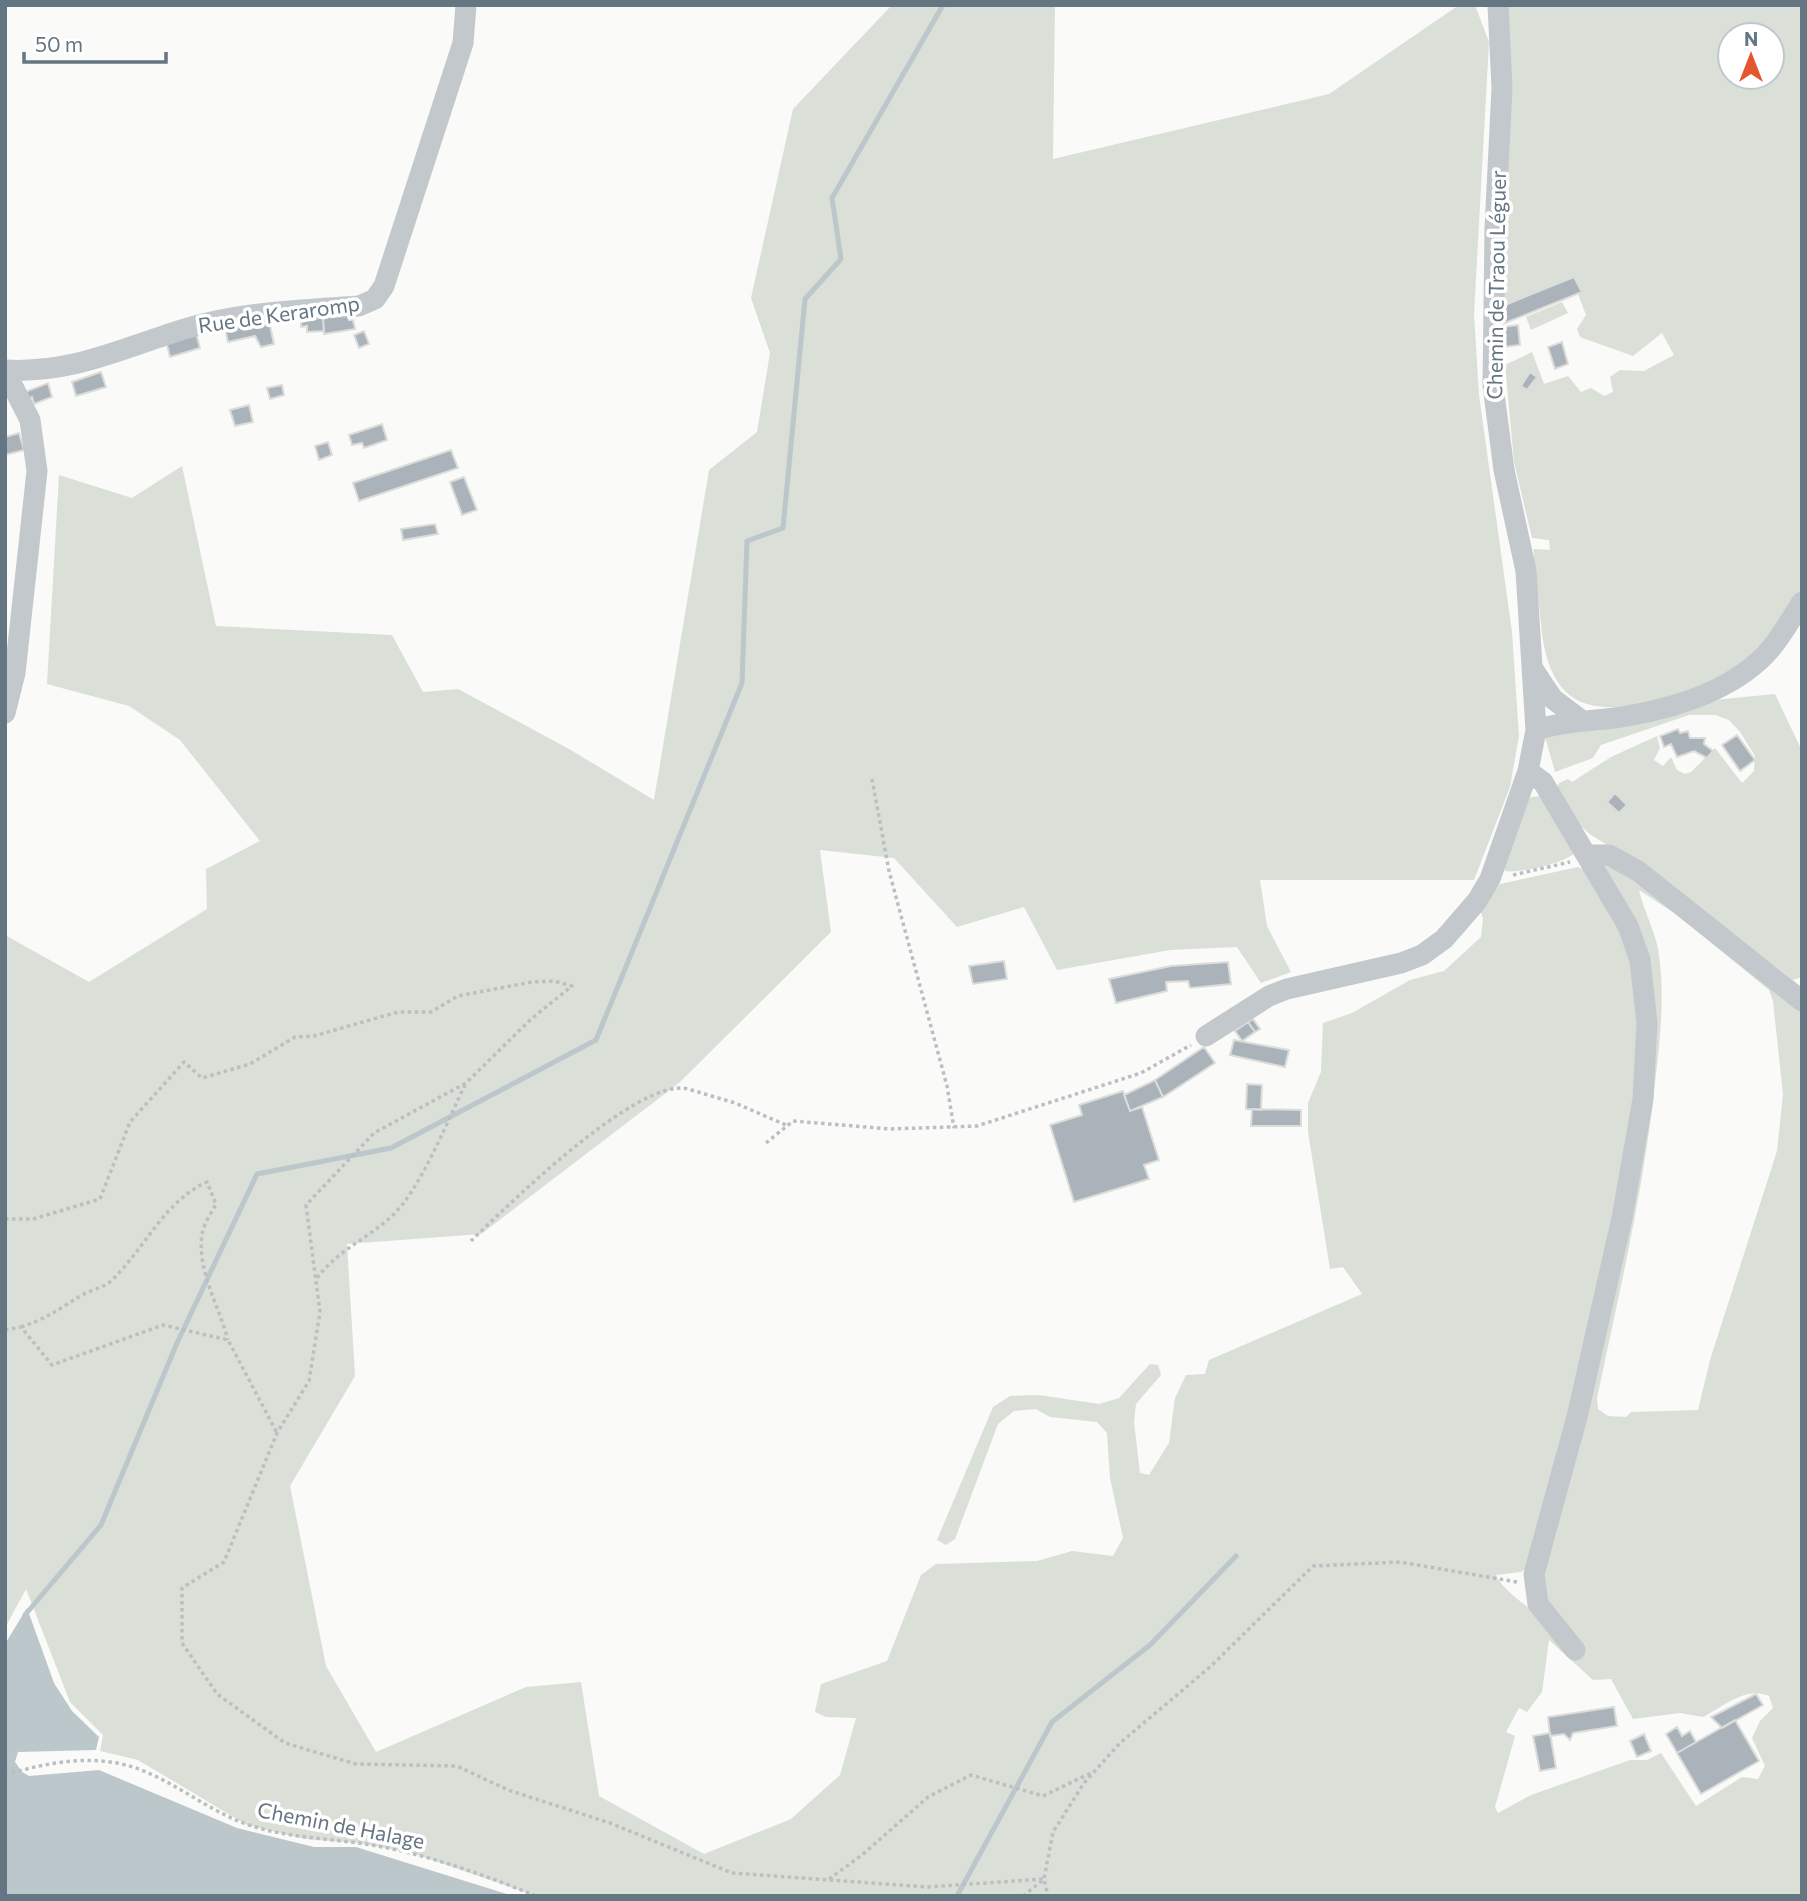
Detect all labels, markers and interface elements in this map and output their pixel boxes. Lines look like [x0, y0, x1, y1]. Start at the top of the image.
scale bar [24, 21, 166, 65]
north arrow [1716, 21, 1786, 91]
text: N [1744, 27, 1758, 50]
text: 50 m [35, 31, 83, 56]
street label: Chemin de Traou Léguer [1481, 170, 1510, 400]
street label: Rue de Keraromp [196, 290, 361, 337]
street label: Chemin de Halage [256, 1796, 427, 1853]

